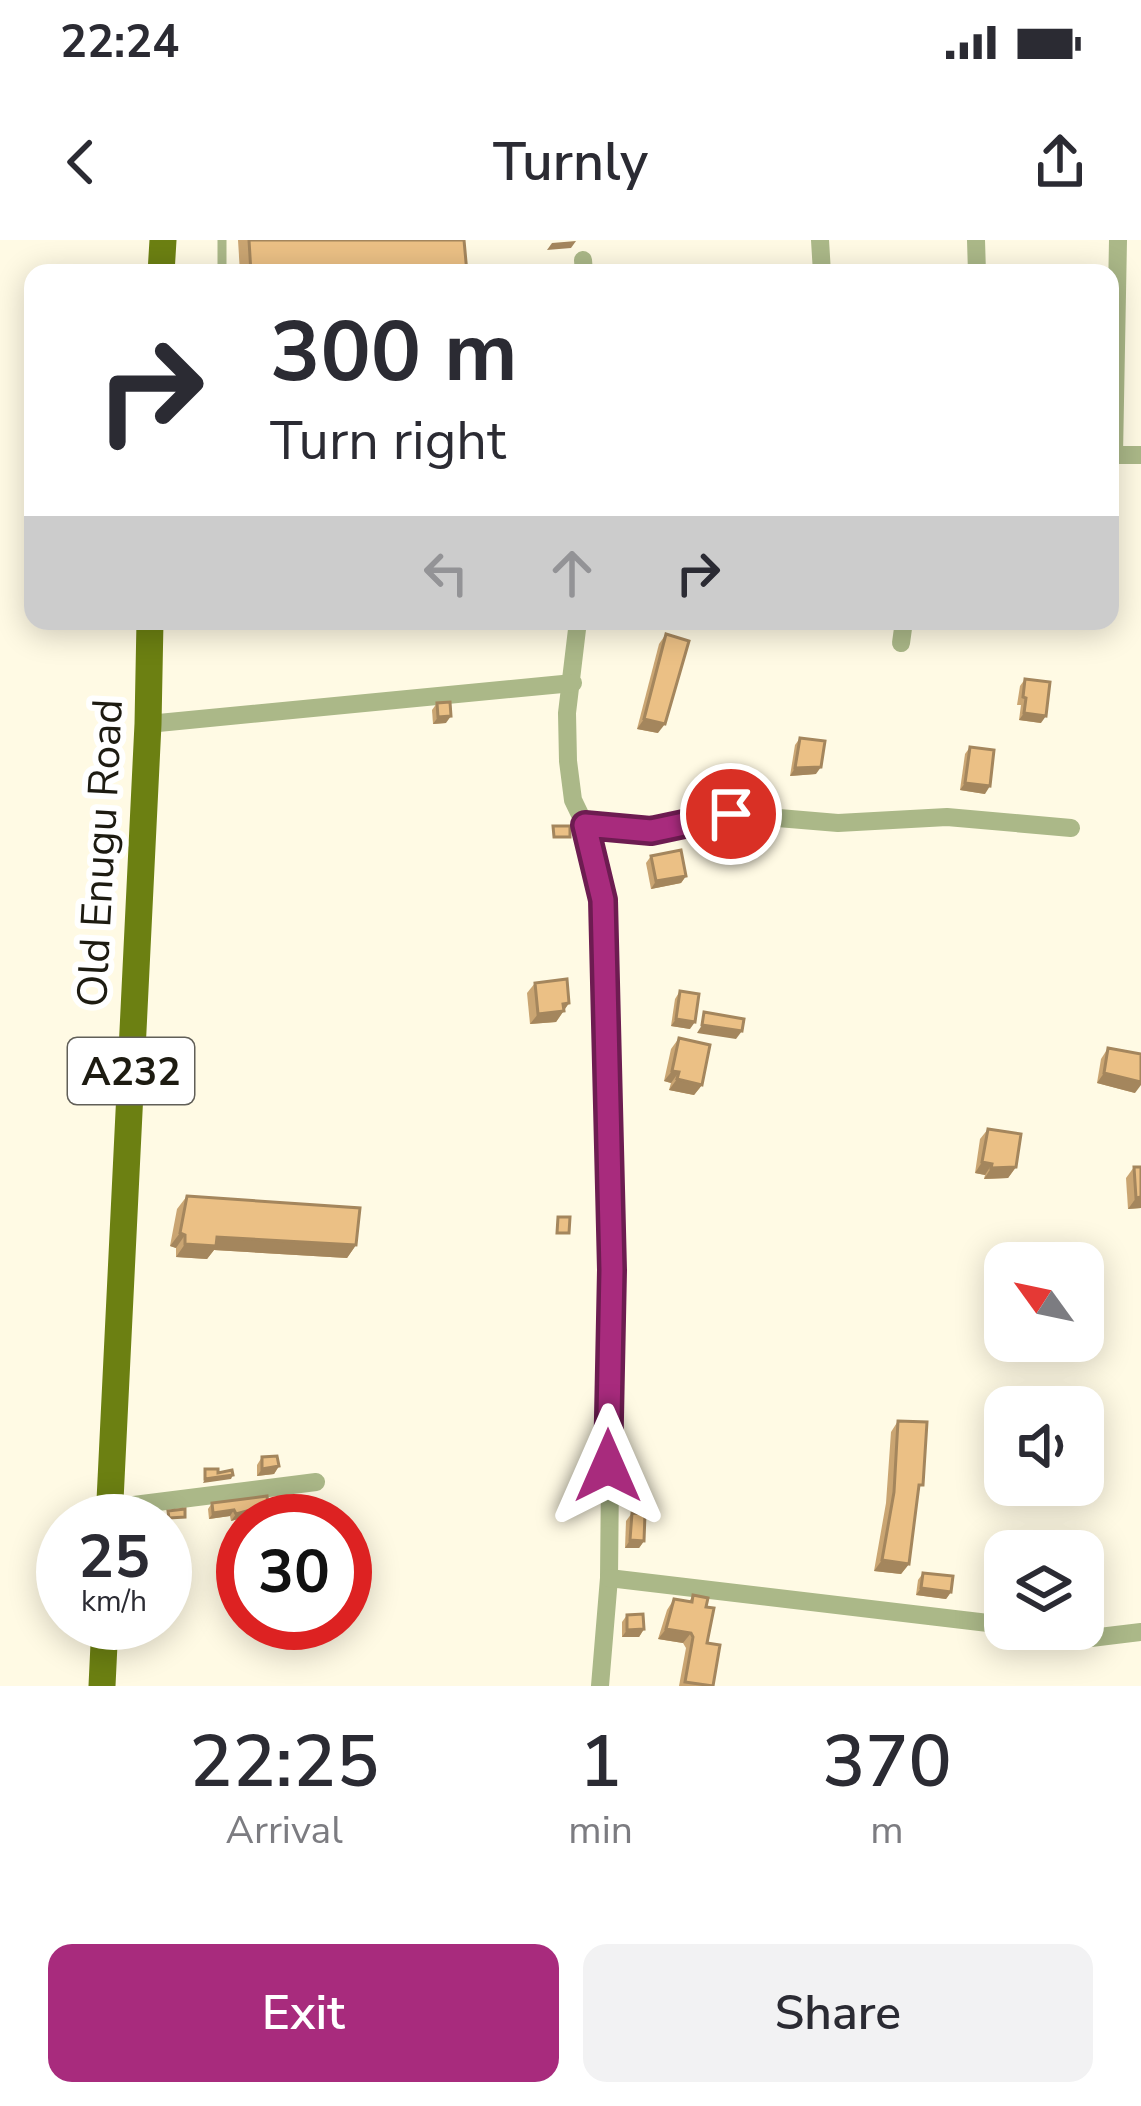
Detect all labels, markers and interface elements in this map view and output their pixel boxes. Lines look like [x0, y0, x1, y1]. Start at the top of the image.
text: 22:24 [60, 12, 179, 73]
text: Turnly [493, 125, 648, 199]
icon: back [48, 129, 114, 195]
icon: share [1027, 129, 1093, 195]
text: 300 m [270, 295, 518, 410]
icon: right [72, 312, 228, 468]
text: Turn right [270, 404, 506, 478]
icon: left [413, 540, 479, 606]
icon: ahead [539, 540, 605, 606]
icon: right [665, 540, 731, 606]
street label: Old Enugu Road [64, 698, 137, 1009]
pin [680, 763, 782, 865]
icon: arrive [698, 781, 764, 847]
road number: A232 [68, 1038, 194, 1104]
north arrow [984, 1242, 1104, 1362]
map controls [984, 1242, 1104, 1650]
button: sound [984, 1386, 1104, 1506]
position arrow [545, 1403, 671, 1529]
speed limit sign: 30 [216, 1494, 372, 1650]
text: 25 [78, 1516, 150, 1598]
button: layers [984, 1530, 1104, 1650]
text: km/h [81, 1581, 147, 1622]
text: 22:25 [189, 1713, 379, 1811]
text: 1 [579, 1713, 622, 1811]
text: 370 [822, 1713, 952, 1811]
text: Arrival [226, 1804, 343, 1857]
text: min [568, 1804, 633, 1857]
text: m [870, 1804, 904, 1857]
button: Exit [48, 1944, 559, 2082]
button: Share [583, 1944, 1093, 2082]

